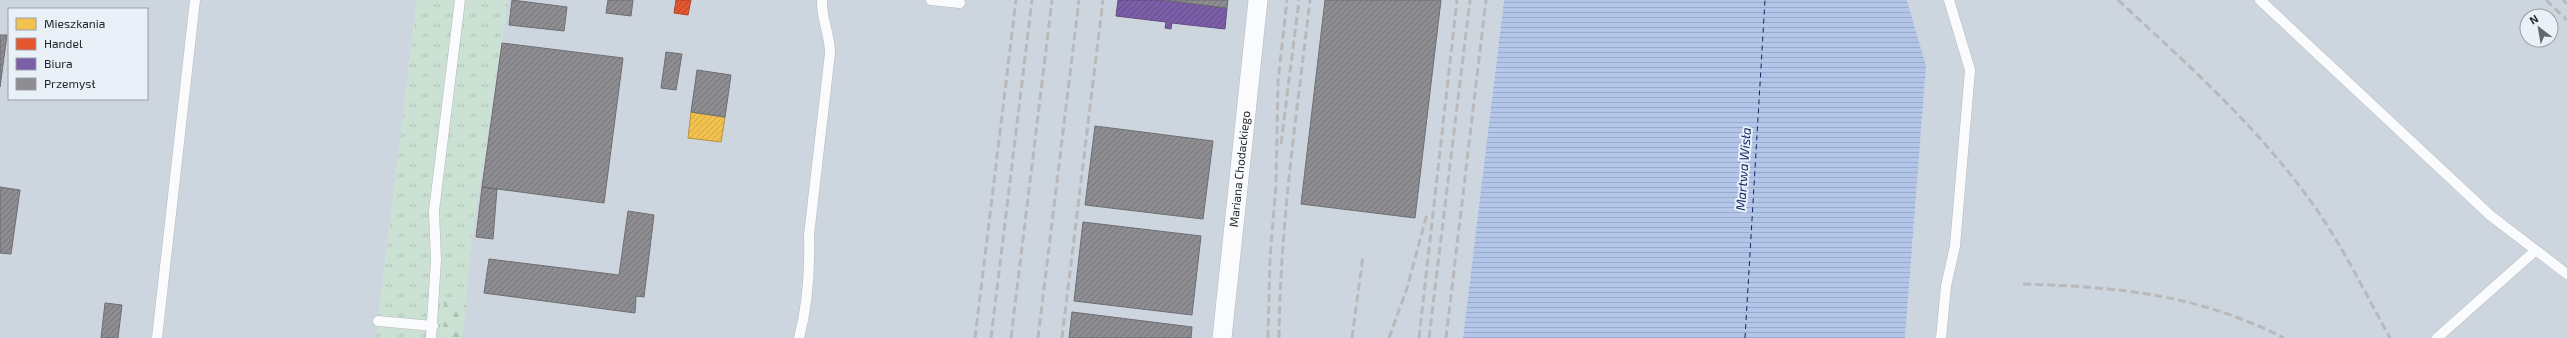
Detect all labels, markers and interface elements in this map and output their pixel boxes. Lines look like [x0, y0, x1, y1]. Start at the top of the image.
legend [8, 8, 148, 100]
north arrow [2519, 8, 2559, 48]
text: N [2527, 11, 2540, 27]
text: Mieszkania [44, 16, 105, 30]
text: Handel [44, 36, 83, 50]
text: Biura [44, 56, 73, 70]
text: Przemysł [44, 76, 95, 90]
street label: Mariana Chodackiego [1226, 110, 1252, 228]
water label: Martwa Wisła [1732, 127, 1754, 211]

